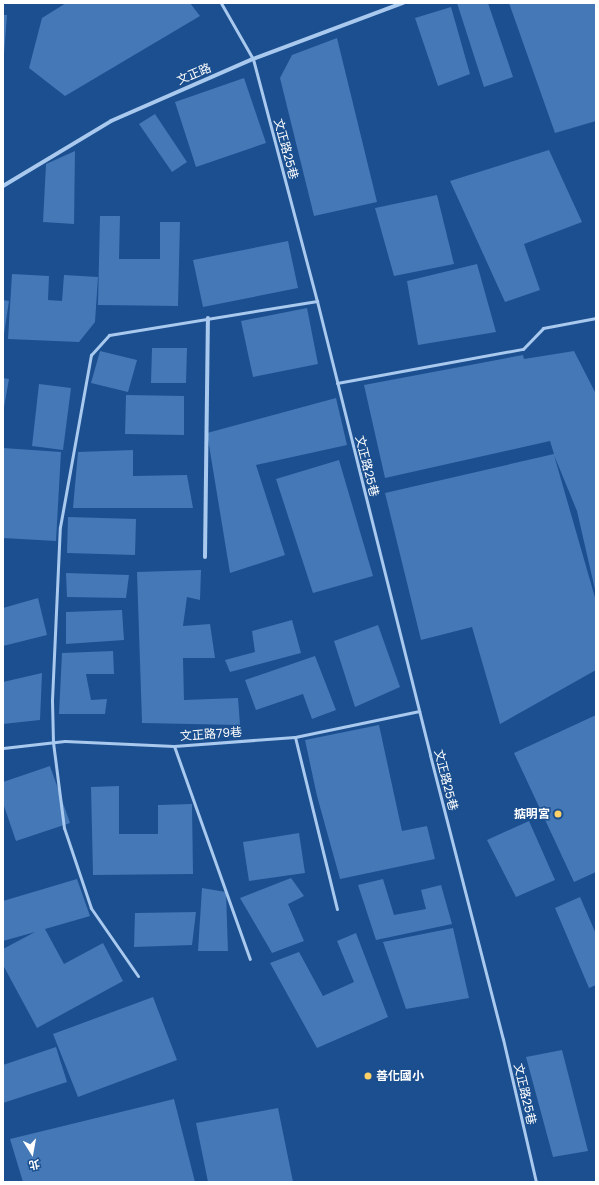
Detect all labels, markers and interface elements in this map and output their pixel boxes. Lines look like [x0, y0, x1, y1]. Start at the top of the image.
street label: 文正路 [175, 60, 213, 88]
street label: 文正路25巷 [271, 117, 301, 181]
street label: 文正路25巷 [352, 434, 382, 498]
street label: 文正路79巷 [180, 725, 242, 743]
street label: 文正路25巷 [431, 748, 461, 812]
place label: 掂明宮 [514, 807, 550, 821]
marker: 掂明宮 [553, 809, 563, 819]
street label: 文正路25巷 [511, 1062, 539, 1126]
place label: 善化國小 [376, 1069, 424, 1083]
marker: 善化國小 [363, 1071, 373, 1081]
north arrow [12, 1133, 52, 1173]
text: 北 [27, 1156, 41, 1174]

